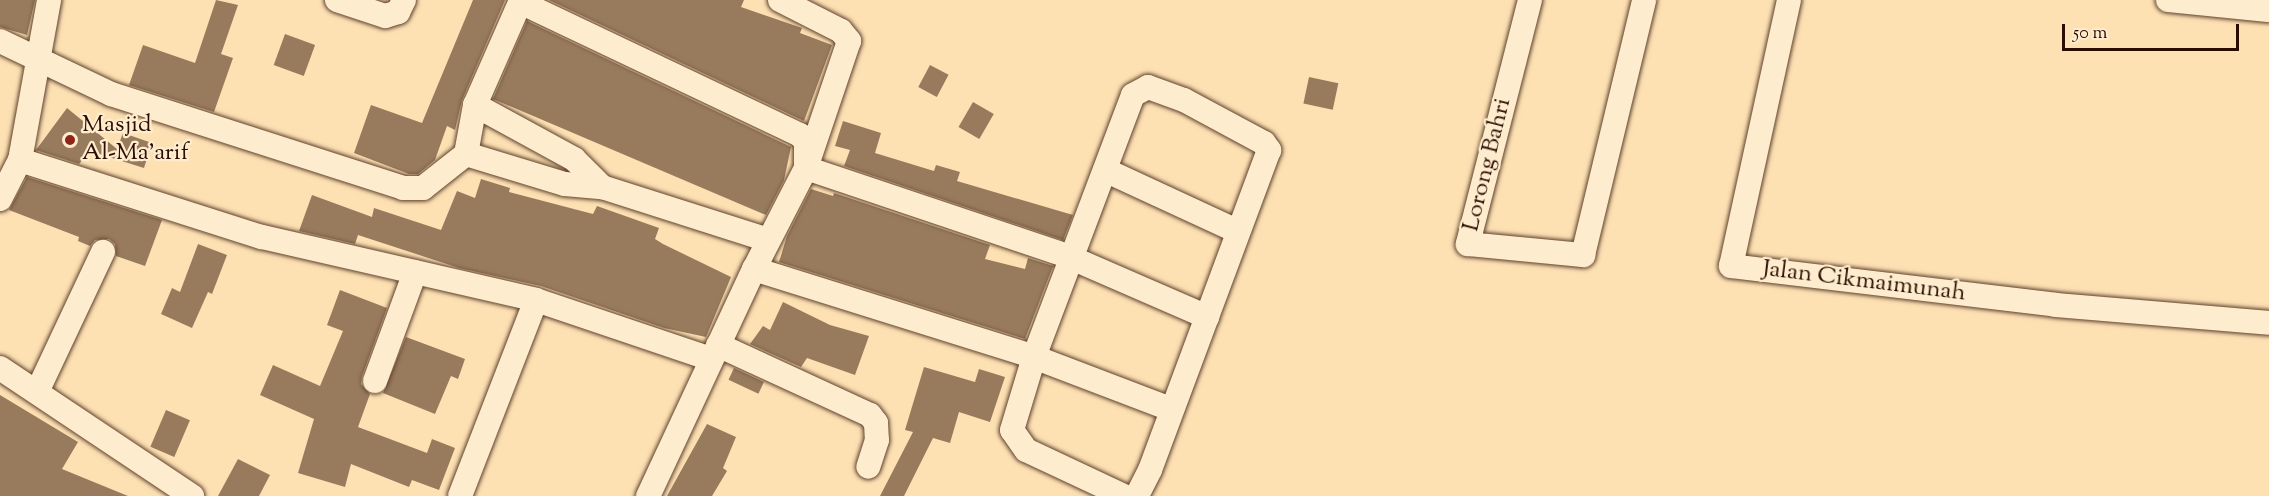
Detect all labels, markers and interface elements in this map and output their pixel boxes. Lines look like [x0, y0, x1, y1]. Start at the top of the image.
scale bar [2065, 12, 2242, 50]
text: 50 m [2073, 21, 2107, 47]
street label: Lorong Bahri [1458, 95, 1518, 235]
place label: Masjid Al-Ma'arif [82, 112, 189, 168]
marker: Masjid Al-Ma'arif [63, 133, 77, 147]
street label: Jalan Cikmaimunah [1761, 255, 1967, 309]

